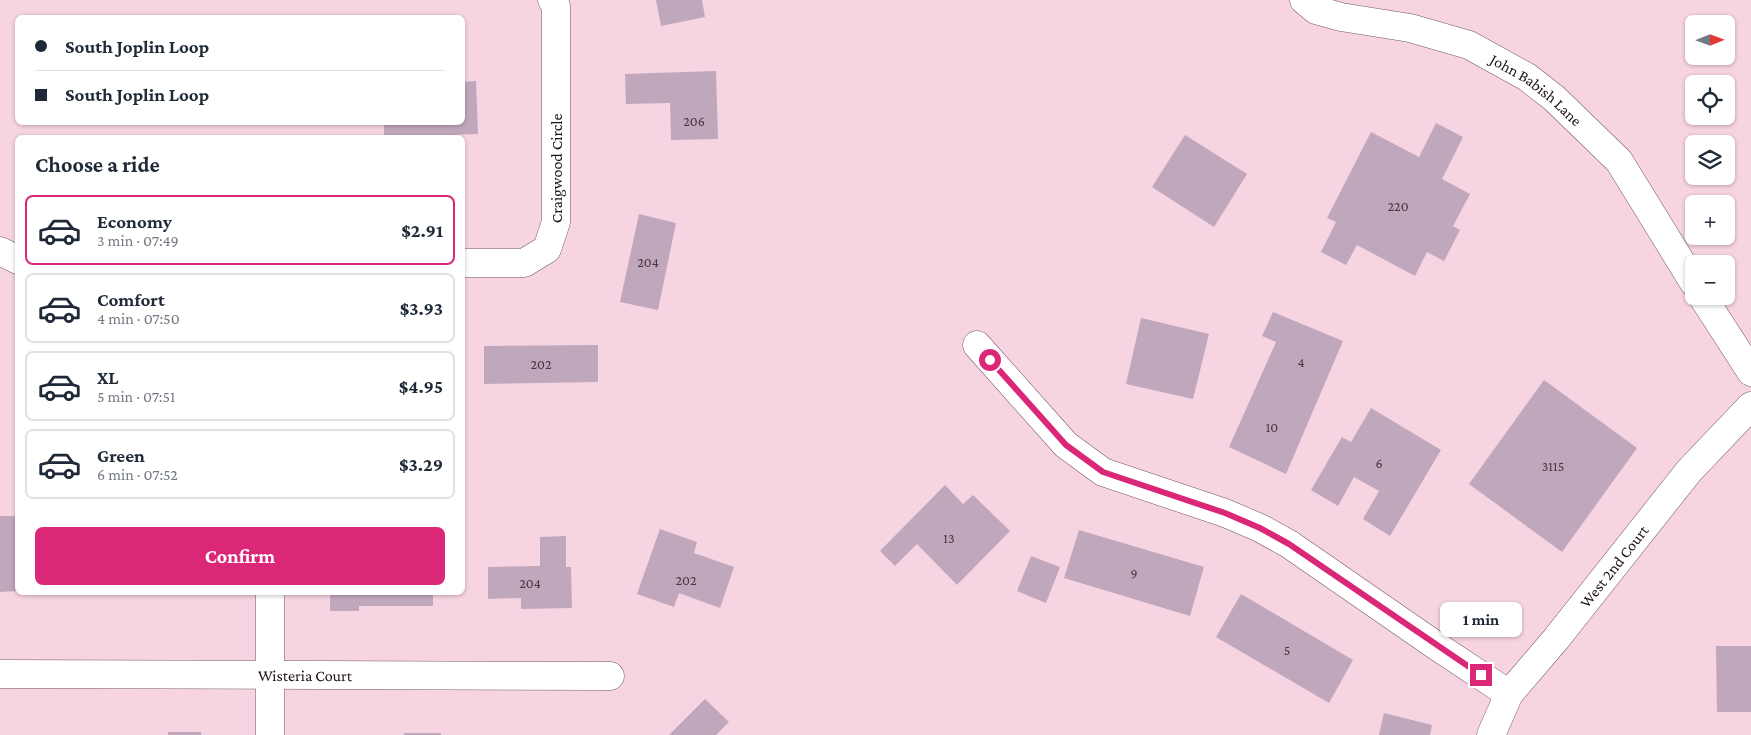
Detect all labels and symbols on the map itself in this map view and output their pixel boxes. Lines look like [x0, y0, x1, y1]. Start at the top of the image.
north arrow [1685, 15, 1735, 65]
street label: John Babish Lane [1485, 50, 1585, 129]
street label: Craigwood Circle [548, 113, 566, 223]
house number: 206 [683, 113, 705, 129]
house number: 220 [1387, 198, 1409, 214]
house number: 204 [637, 254, 659, 270]
route start [979, 349, 1001, 371]
house number: 4 [1297, 354, 1305, 370]
house number: 202 [530, 356, 552, 372]
house number: 10 [1266, 419, 1278, 435]
house number: 6 [1375, 455, 1383, 471]
house number: 3115 [1542, 458, 1564, 474]
street label: West 2nd Court [1576, 521, 1652, 611]
house number: 13 [943, 530, 955, 546]
house number: 9 [1130, 565, 1138, 581]
house number: 202 [675, 572, 697, 588]
house number: 204 [519, 575, 541, 591]
callout: 1 min [1440, 602, 1522, 638]
house number: 5 [1284, 642, 1290, 658]
route end [1470, 664, 1492, 686]
street label: Wisteria Court [258, 667, 353, 684]

